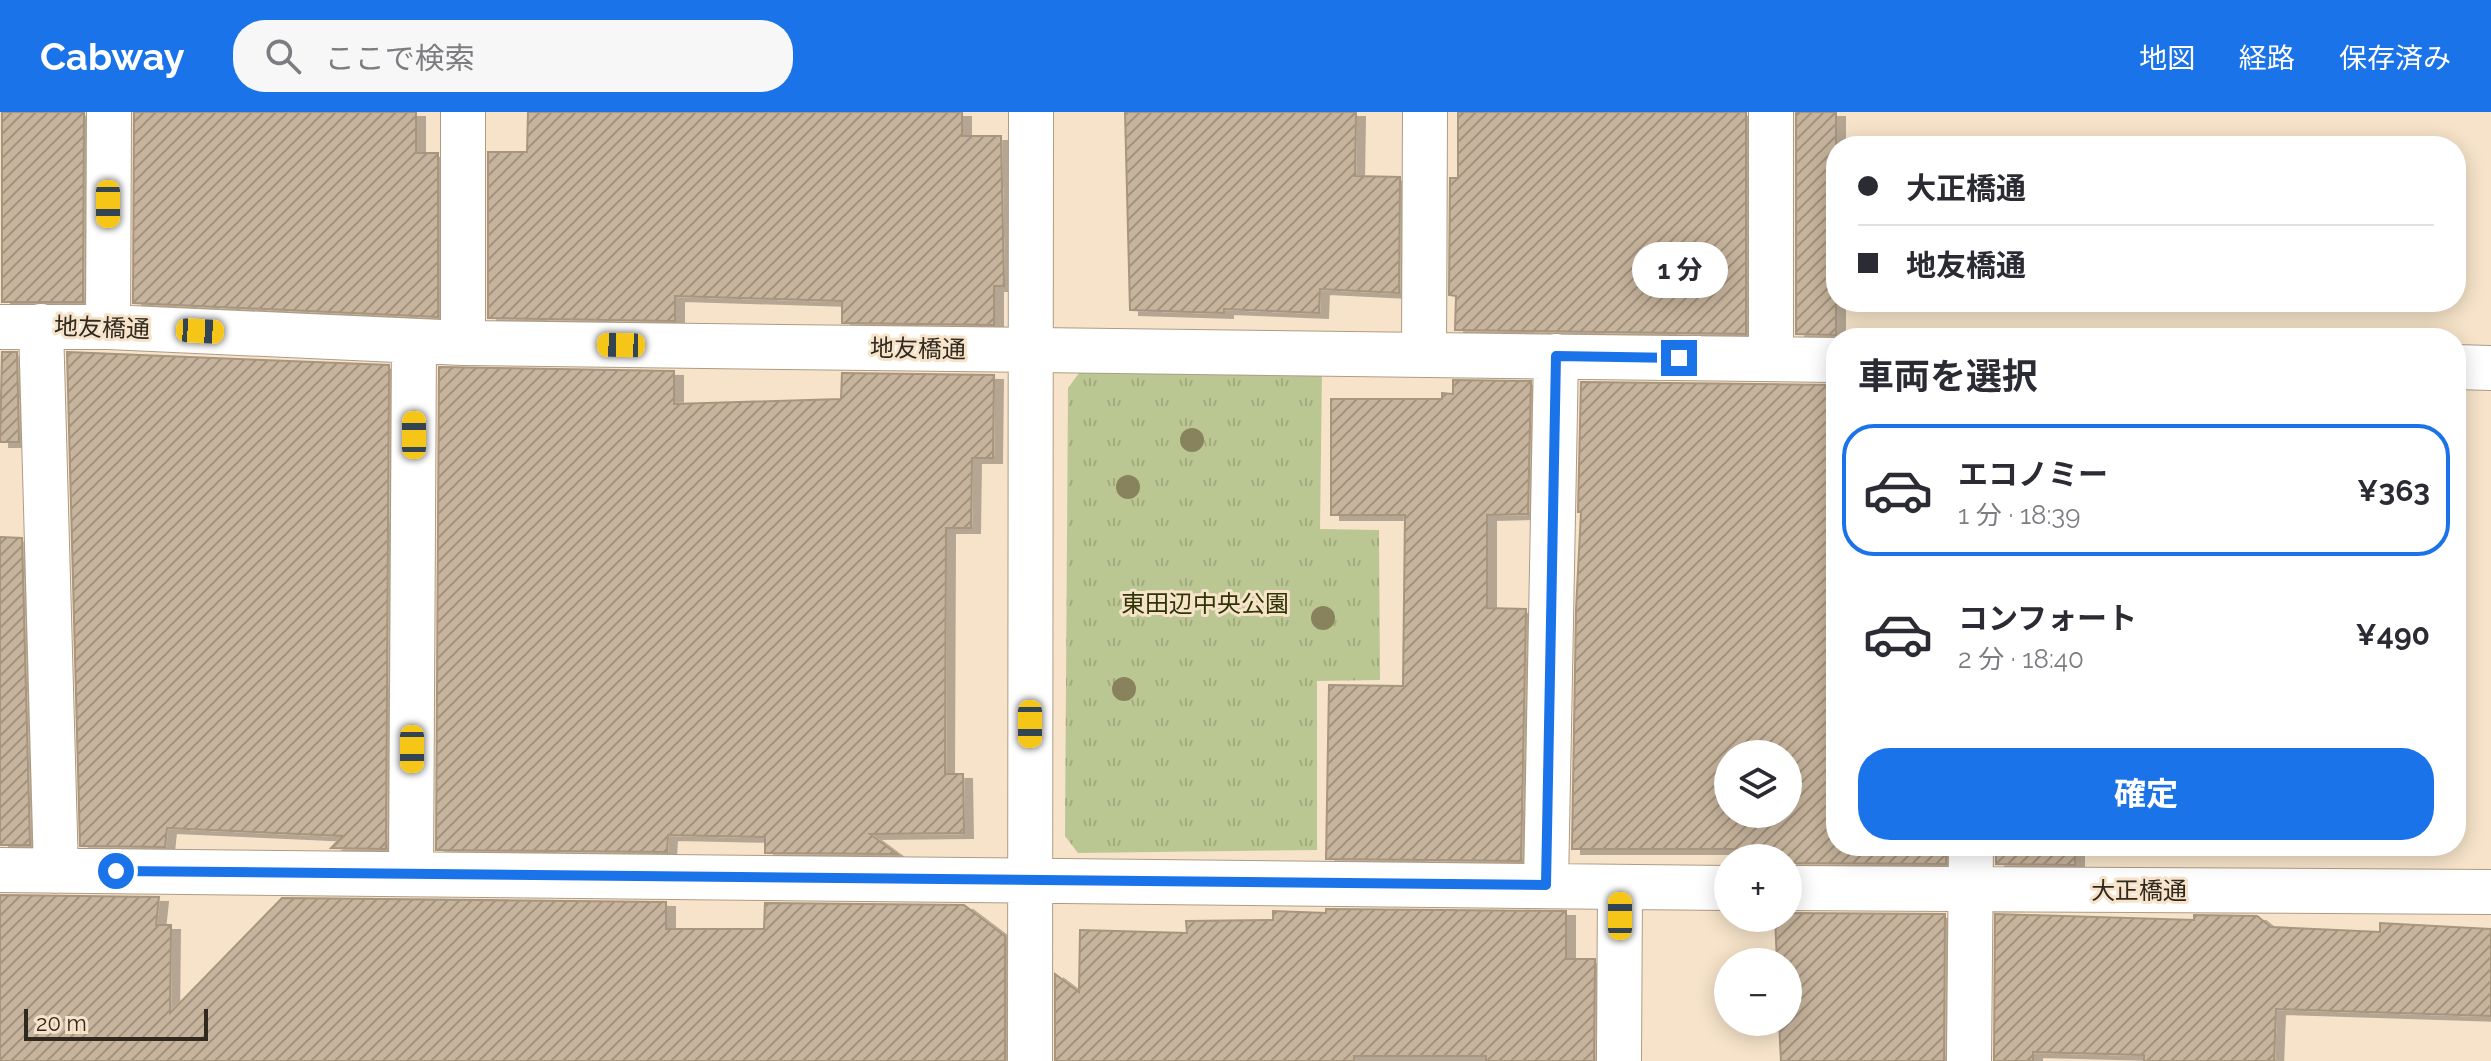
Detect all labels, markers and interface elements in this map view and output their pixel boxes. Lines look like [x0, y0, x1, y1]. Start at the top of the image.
search box [233, 20, 793, 92]
text: Cabway [40, 34, 185, 79]
icon: search [261, 34, 305, 78]
text: ここで検索 [325, 41, 475, 76]
text: 地図 [2139, 42, 2195, 75]
text: 経路 [2239, 42, 2295, 75]
text: 保存済み [2339, 42, 2451, 75]
text: 大正橋通 [1906, 171, 2026, 206]
car [96, 180, 120, 228]
callout: 1 分 [1631, 242, 1727, 298]
text: 地友橋通 [1906, 248, 2026, 283]
text: 1 分 [1657, 255, 1703, 285]
street label: 地友橋通 [54, 311, 150, 344]
car [175, 318, 225, 344]
car [597, 333, 645, 357]
street label: 地友橋通 [870, 333, 966, 364]
route end [1661, 340, 1697, 376]
text: 車両を選択 [1858, 355, 2038, 397]
car [402, 411, 426, 459]
icon: car [1862, 454, 1934, 526]
text: エコノミー [1958, 457, 2108, 492]
text: ¥363 [2357, 473, 2430, 508]
text: 1 分 · 18:39 [1958, 500, 2081, 530]
park label: 東田辺中央公園 [1121, 589, 1289, 618]
icon: car [1862, 598, 1934, 670]
text: コンフォート [1958, 601, 2137, 636]
text: ¥490 [2355, 617, 2430, 652]
text: 2 分 · 18:40 [1958, 644, 2084, 674]
car [1018, 700, 1042, 748]
car [400, 725, 424, 773]
map controls [1714, 740, 1802, 1036]
button: layers [1714, 740, 1802, 828]
button: 確定 [1858, 748, 2434, 840]
button: + [1714, 844, 1802, 932]
route start [98, 853, 134, 889]
street label: 大正橋通 [2091, 876, 2187, 905]
car [1608, 892, 1632, 940]
button: − [1714, 948, 1802, 1036]
scale bar [24, 1005, 208, 1041]
text: 20 m [36, 1010, 87, 1036]

